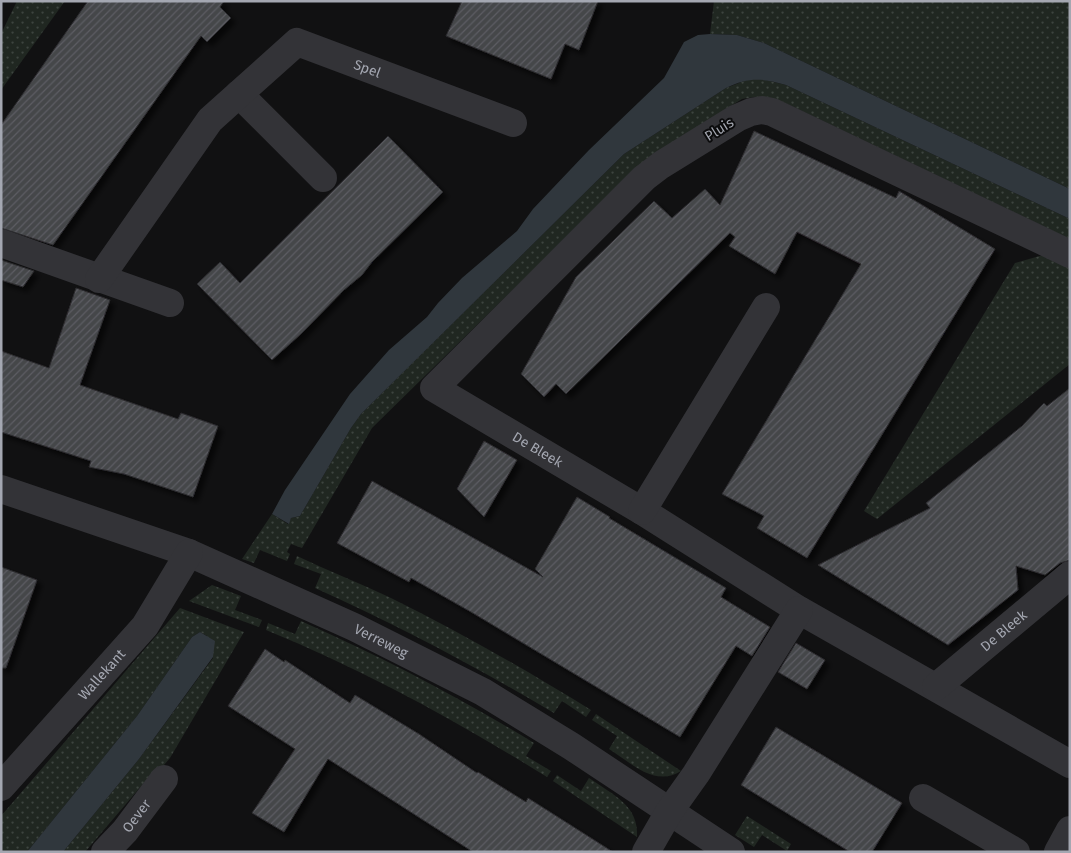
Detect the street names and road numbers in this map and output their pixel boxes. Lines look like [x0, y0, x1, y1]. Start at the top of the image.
street label: Spel [351, 56, 383, 82]
street label: Pluis [702, 114, 737, 145]
street label: De Bleek [509, 428, 566, 472]
street label: De Bleek [977, 606, 1031, 655]
street label: Verreweg [351, 621, 411, 662]
street label: Wallekant [75, 645, 130, 704]
street label: Oever [119, 796, 155, 836]

